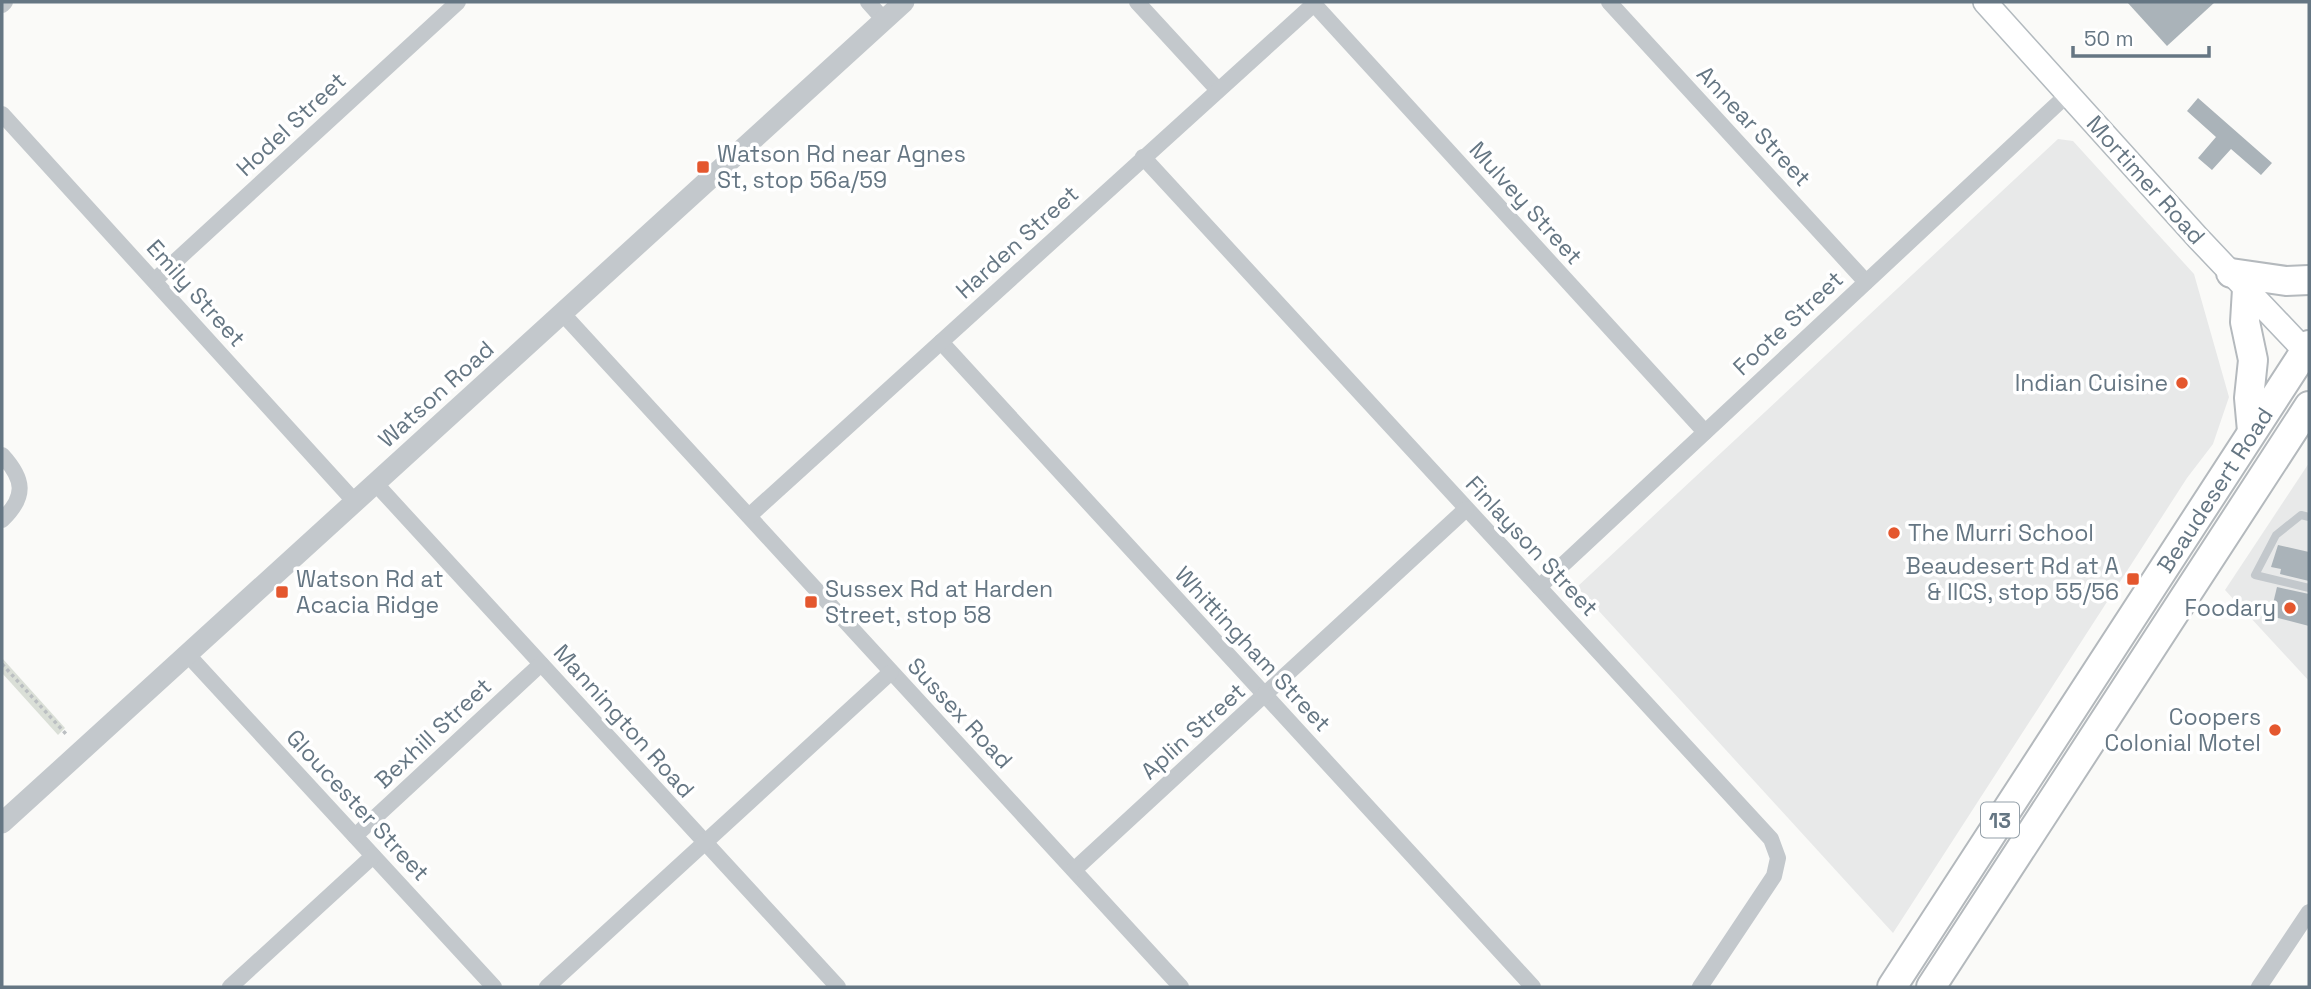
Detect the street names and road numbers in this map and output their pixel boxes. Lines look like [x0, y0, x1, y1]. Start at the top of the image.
street label: Annear Street [1690, 59, 1818, 193]
street label: Hodel Street [230, 65, 352, 183]
street label: Mortimer Road [2080, 109, 2212, 251]
street label: Mulvey Street [1463, 135, 1589, 271]
street label: Harden Street [949, 179, 1085, 305]
street label: Emily Street [140, 233, 252, 353]
street label: Foote Street [1726, 264, 1850, 382]
street label: Watson Road [372, 334, 500, 454]
street label: Beaudesert Road [2150, 401, 2280, 579]
street label: Finlayson Street [1459, 469, 1605, 623]
street label: Whittingham Street [1168, 560, 1338, 738]
street label: Mannington Road [547, 638, 701, 804]
street label: Sussex Road [901, 651, 1019, 775]
street label: Bexhill Street [368, 671, 498, 795]
street label: Aplin Street [1134, 676, 1252, 786]
street label: Gloucester Street [280, 723, 436, 887]
road number: 13 [1981, 802, 2019, 838]

